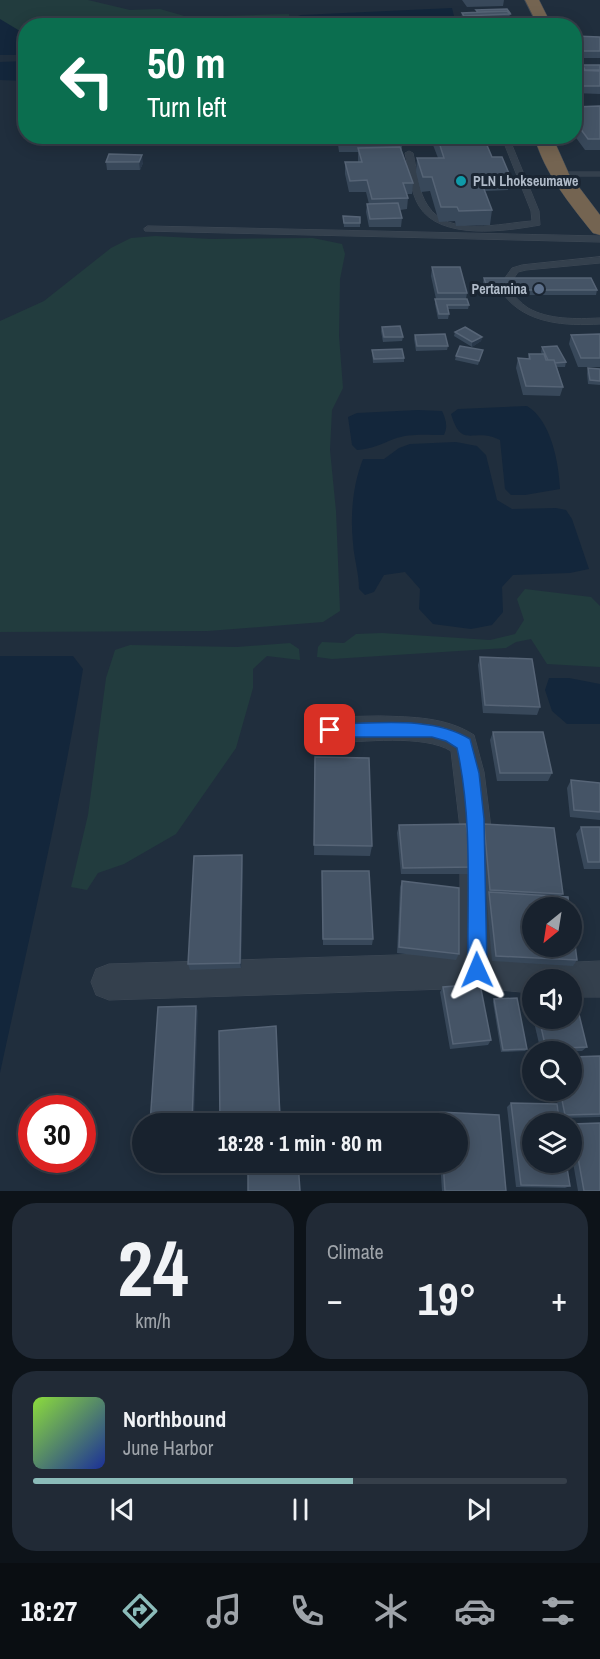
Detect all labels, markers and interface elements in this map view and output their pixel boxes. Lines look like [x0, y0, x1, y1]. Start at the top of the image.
text: 50 m [147, 35, 226, 91]
icon: left [48, 42, 126, 120]
text: Turn left [147, 89, 226, 125]
place label: PLN Lhokseumawe [473, 172, 578, 190]
marker: PLN Lhokseumawe [454, 174, 468, 188]
place label: Pertamina [471, 280, 528, 298]
marker: Pertamina [532, 282, 546, 296]
pin [304, 704, 355, 755]
icon: arrive [313, 713, 346, 746]
north arrow [522, 897, 582, 957]
map controls [522, 897, 582, 1173]
position arrow [445, 938, 509, 1002]
button: sound [522, 969, 582, 1029]
button: search [522, 1041, 582, 1101]
speed limit sign: 30 [18, 1095, 96, 1173]
button: layers [522, 1113, 582, 1173]
text: 18:28 · 1 min · 80 m [218, 1128, 382, 1158]
text: 24 [117, 1215, 189, 1320]
text: Climate [327, 1238, 384, 1265]
text: 19° [417, 1268, 477, 1329]
text: − [327, 1277, 343, 1321]
text: + [551, 1277, 567, 1321]
text: km/h [135, 1307, 171, 1334]
text: Northbound [123, 1404, 226, 1434]
text: June Harbor [123, 1434, 213, 1461]
icon: previous [106, 1493, 139, 1526]
icon: pause [284, 1493, 317, 1526]
icon: next [462, 1493, 495, 1526]
icon: directions [119, 1590, 161, 1632]
icon: music [203, 1590, 245, 1632]
icon: phone [286, 1590, 328, 1632]
icon: climate [370, 1590, 412, 1632]
icon: car [454, 1590, 496, 1632]
icon: filters [537, 1590, 579, 1632]
text: 18:27 [21, 1593, 77, 1629]

